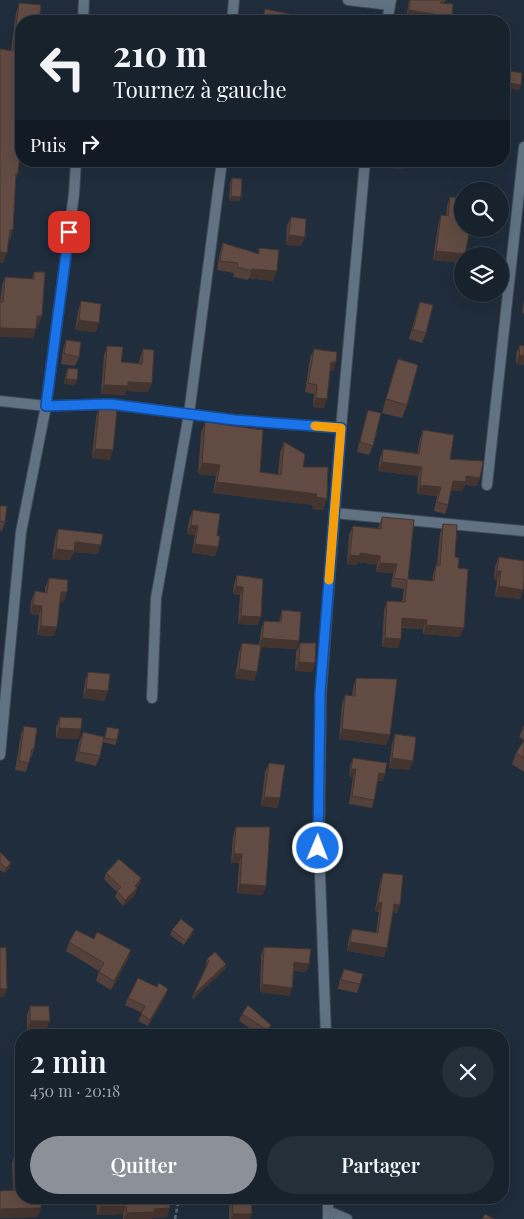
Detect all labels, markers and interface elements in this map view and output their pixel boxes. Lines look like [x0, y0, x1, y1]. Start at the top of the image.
text: 210 m [113, 29, 207, 76]
icon: left [30, 35, 95, 100]
text: Tournez à gauche [113, 74, 287, 104]
icon: right [76, 130, 104, 158]
text: Puis [30, 131, 66, 157]
map controls [454, 182, 509, 302]
button: search [454, 182, 509, 237]
pin [48, 211, 90, 253]
icon: arrive [55, 218, 83, 246]
button: layers [454, 247, 509, 302]
position arrow [291, 821, 343, 873]
text: 2 min [30, 1041, 107, 1081]
button: close [442, 1046, 494, 1098]
text: 450 m · 20:18 [30, 1080, 120, 1101]
button: Quitter [30, 1136, 257, 1194]
button: Partager [267, 1136, 494, 1194]

